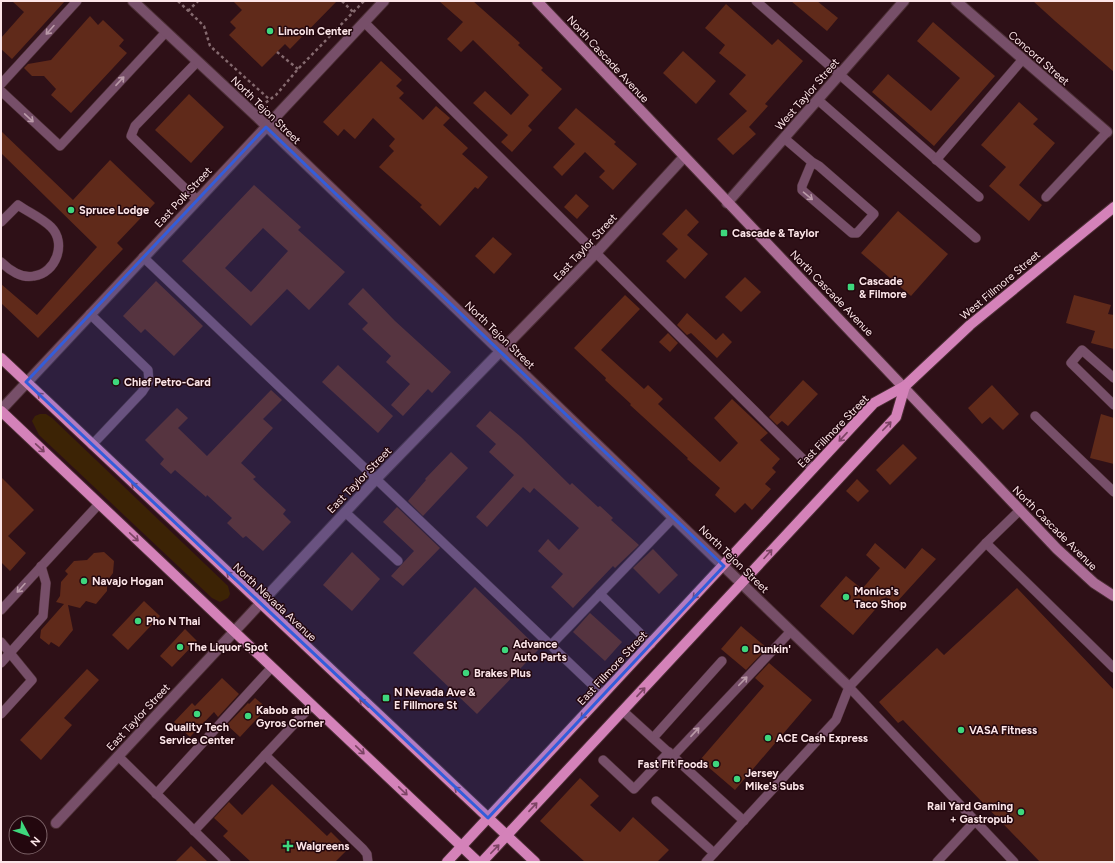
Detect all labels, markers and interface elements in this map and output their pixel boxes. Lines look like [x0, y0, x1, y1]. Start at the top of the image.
street label: North Cascade Avenue [564, 13, 651, 106]
one-way arrow [46, 25, 55, 35]
place label: Lincoln Center [278, 25, 353, 38]
marker: Lincoln Center [265, 26, 275, 36]
street label: Concord Street [1006, 28, 1072, 88]
street label: West Taylor Street [773, 56, 842, 133]
street label: North Tejon Street [228, 74, 303, 147]
one-way arrow [115, 76, 125, 86]
one-way arrow [24, 113, 34, 122]
street label: East Polk Street [152, 164, 215, 230]
one-way arrow [803, 191, 814, 200]
place label: Spruce Lodge [79, 204, 149, 217]
marker: Spruce Lodge [66, 205, 76, 215]
street label: East Taylor Street [551, 211, 620, 284]
place label: Cascade & Taylor [732, 227, 820, 240]
marker: Cascade & Taylor [719, 228, 729, 238]
street label: North Cascade Avenue [787, 248, 876, 339]
street label: West Fillmore Street [958, 248, 1043, 323]
place label: Cascade & Filmore [859, 275, 907, 301]
marker: Cascade & Filmore [846, 282, 856, 292]
street label: North Tejon Street [462, 299, 537, 372]
place label: Chief Petro-Card [124, 376, 211, 389]
marker: Chief Petro-Card [111, 377, 121, 387]
street label: East Fillmore Street [795, 392, 872, 471]
one-way arrow [37, 393, 47, 402]
one-way arrow [883, 421, 892, 431]
one-way arrow [838, 432, 847, 442]
one-way arrow [34, 443, 44, 452]
street label: East Taylor Street [325, 445, 394, 516]
one-way arrow [131, 482, 141, 492]
street label: North Cascade Avenue [1010, 483, 1100, 573]
street label: North Tejon Street [696, 523, 771, 596]
one-way arrow [129, 532, 139, 542]
one-way arrow [763, 550, 772, 560]
street label: North Nevada Avenue [230, 560, 319, 644]
one-way arrow [226, 572, 236, 581]
place label: Navajo Hogan [92, 575, 164, 588]
marker: Navajo Hogan [79, 576, 89, 586]
one-way arrow [16, 583, 26, 593]
place label: Monica's Taco Shop [854, 585, 907, 611]
one-way arrow [693, 589, 702, 599]
marker: Monica's Taco Shop [841, 592, 851, 602]
place label: Pho N Thai [146, 615, 201, 628]
marker: Pho N Thai [133, 616, 143, 626]
street label: East Fillmore Street [575, 629, 650, 708]
place label: Advance Auto Parts [513, 638, 567, 664]
place label: The Liquor Spot [188, 641, 269, 654]
marker: The Liquor Spot [175, 642, 185, 652]
place label: Dunkin' [753, 643, 791, 656]
marker: Dunkin' [740, 644, 750, 654]
marker: Advance Auto Parts [500, 645, 510, 655]
place label: Brakes Plus [474, 667, 531, 680]
marker: Brakes Plus [461, 668, 471, 678]
one-way arrow [739, 676, 748, 686]
street label: East Taylor Street [104, 681, 173, 754]
place label: N Nevada Ave & E Fillmore St [394, 686, 476, 712]
one-way arrow [636, 687, 646, 697]
marker: N Nevada Ave & E Fillmore St [381, 693, 391, 703]
one-way arrow [359, 698, 369, 708]
place label: Kabob and Gyros Corner [256, 704, 325, 730]
marker: Quality Tech Service Center [192, 709, 202, 719]
one-way arrow [580, 709, 589, 720]
marker: Kabob and Gyros Corner [243, 711, 253, 721]
place label: Quality Tech Service Center [159, 721, 236, 747]
place label: VASA Fitness [969, 724, 1037, 737]
marker: VASA Fitness [956, 725, 966, 735]
one-way arrow [691, 727, 700, 738]
place label: ACE Cash Express [776, 732, 868, 745]
marker: ACE Cash Express [763, 733, 773, 743]
one-way arrow [355, 745, 365, 755]
place label: Fast Fit Foods [637, 758, 708, 771]
marker: Fast Fit Foods [711, 759, 721, 769]
place label: Jersey Mike's Subs [745, 767, 804, 793]
marker: Jersey Mike's Subs [732, 774, 742, 784]
one-way arrow [398, 787, 409, 796]
one-way arrow [454, 787, 464, 796]
place label: Rail Yard Gaming + Gastropub [927, 800, 1013, 826]
one-way arrow [528, 802, 538, 812]
marker: Rail Yard Gaming + Gastropub [1016, 807, 1026, 817]
north arrow [8, 815, 48, 855]
text: N [27, 834, 43, 849]
place label: Walgreens [296, 840, 349, 853]
marker: Walgreens [283, 841, 293, 851]
one-way arrow [490, 844, 499, 854]

